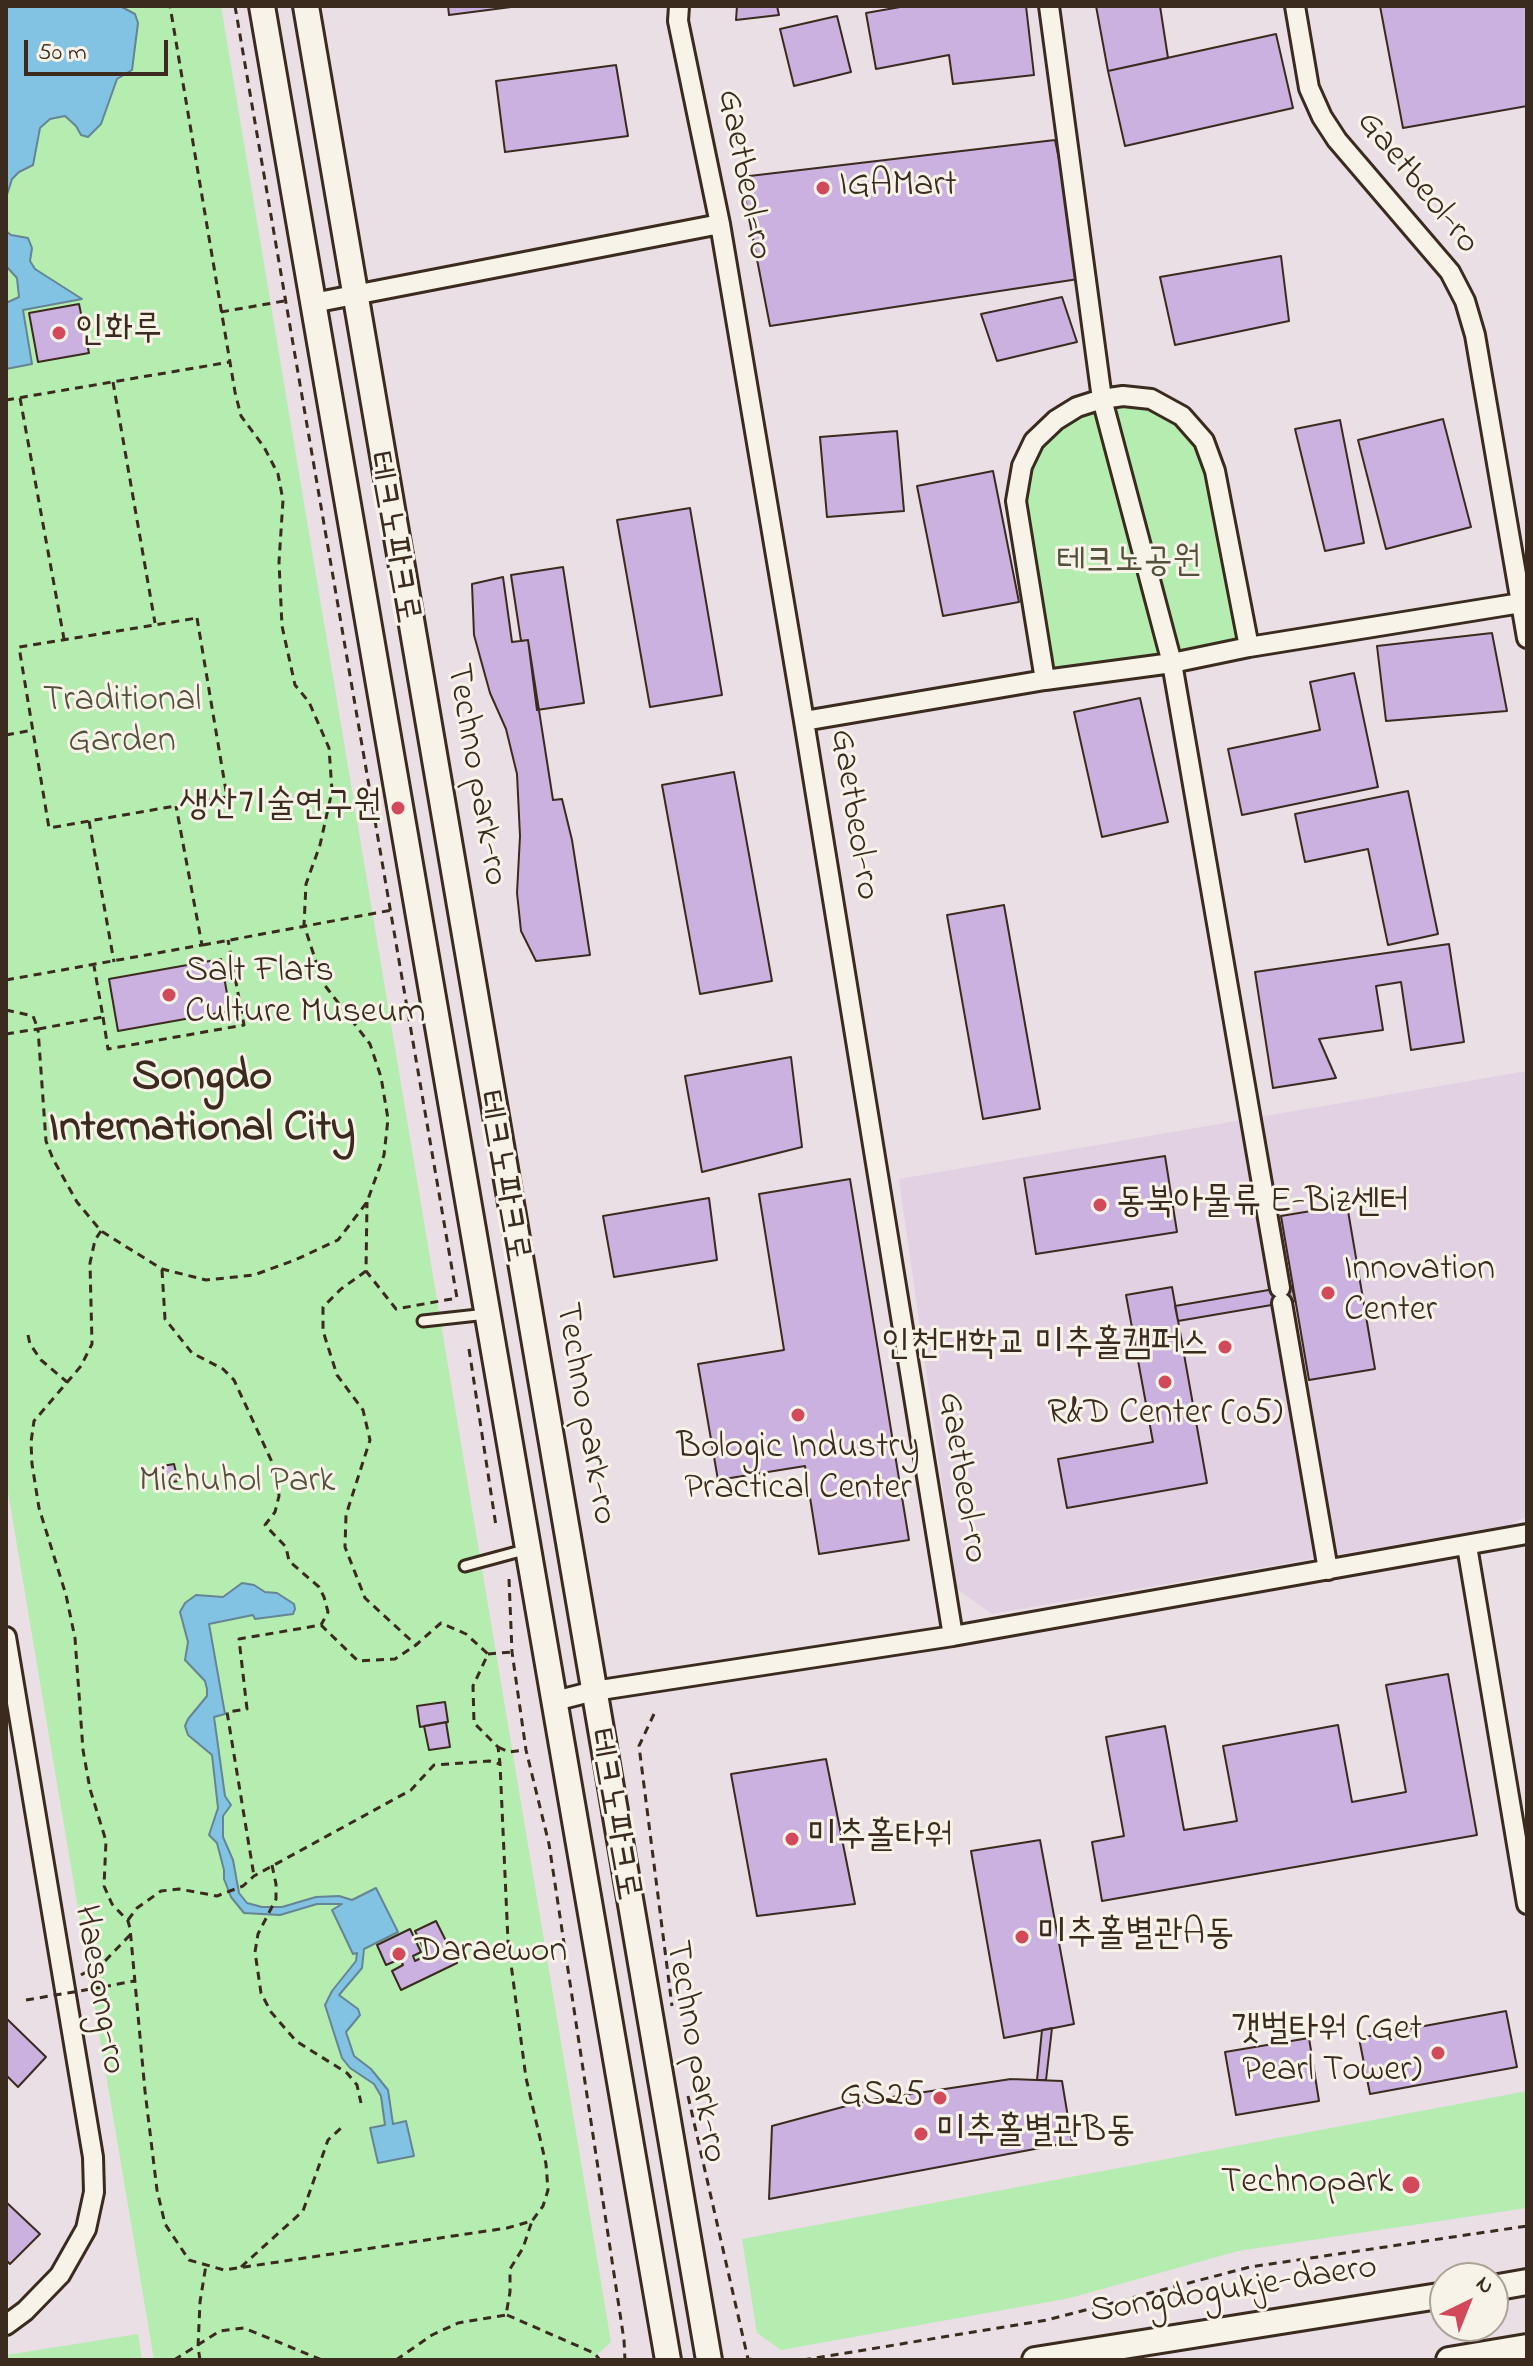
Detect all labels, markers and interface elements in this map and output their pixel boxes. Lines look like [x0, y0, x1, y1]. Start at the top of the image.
scale bar [28, 24, 172, 74]
text: 50 m [38, 36, 87, 71]
street label: Gaetbeol-ro [704, 86, 780, 264]
street label: Gaetbeol-ro [1345, 103, 1487, 265]
place label: IGAMart [839, 166, 957, 210]
marker: IGAMart [814, 179, 832, 197]
place label: 인화루 [75, 311, 162, 355]
marker: 인화루 [50, 324, 68, 342]
street label: 테크노파크로 [354, 449, 426, 627]
park label: 테크노공원 [1057, 542, 1201, 586]
street label: Techno park-ro [433, 661, 515, 889]
park label: Traditional Garden [43, 681, 201, 766]
street label: Gaetbeol-ro [817, 726, 887, 904]
place label: 생산기술연구원 [179, 786, 382, 830]
marker: 생산기술연구원 [389, 799, 407, 817]
place label: Salt Flats Culture Museum [185, 952, 425, 1037]
marker: Salt Flats Culture Museum [160, 986, 178, 1004]
district label: Songdo International City [49, 1055, 355, 1158]
street label: 테크노파크로 [464, 1088, 536, 1266]
place label: 동북아물류 E-Biz센터 [1116, 1183, 1409, 1227]
marker: 동북아물류 E-Biz센터 [1091, 1196, 1109, 1214]
place label: Innovation Center [1344, 1250, 1495, 1335]
marker: Innovation Center [1319, 1284, 1337, 1302]
street label: Techno park-ro [542, 1300, 624, 1528]
place label: 인천대학교 미추홀캠퍼스 [881, 1325, 1209, 1369]
marker: 인천대학교 미추홀캠퍼스 [1216, 1338, 1234, 1356]
marker: R&D Center (05) [1156, 1373, 1174, 1391]
street label: Gaetbeol-ro [925, 1389, 995, 1567]
place label: R&D Center (05) [1047, 1394, 1283, 1438]
marker: Bologic Industry Practical Center [789, 1406, 807, 1424]
place label: Bologic Industry Practical Center [677, 1428, 919, 1513]
park label: Michuhol Park [139, 1462, 335, 1506]
street label: 테크노파크로 [575, 1726, 647, 1904]
place label: 미추홀타워 [808, 1817, 953, 1861]
marker: 미추홀타워 [783, 1830, 801, 1848]
street label: Haesong-ro [61, 1902, 133, 2078]
place label: 미추홀별관A동 [1038, 1915, 1234, 1959]
marker: 미추홀별관A동 [1013, 1928, 1031, 1946]
place label: Daraewon [415, 1932, 567, 1976]
street label: Techno park-ro [652, 1938, 734, 2166]
marker: Daraewon [390, 1945, 408, 1963]
place label: 갯벌타워 (Get Pearl Tower) [1231, 2010, 1422, 2095]
marker: 갯벌타워 (Get Pearl Tower) [1429, 2044, 1447, 2062]
place label: GS25 [840, 2076, 924, 2120]
marker: GS25 [931, 2089, 949, 2107]
place label: 미추홀별관B동 [937, 2112, 1135, 2156]
marker: 미추홀별관B동 [912, 2125, 930, 2143]
place label: Technopark [1221, 2163, 1393, 2207]
marker: Technopark [1400, 2174, 1422, 2196]
street label: Songdogukje-daero [1088, 2248, 1380, 2336]
north arrow [1429, 2262, 1509, 2342]
text: N [1468, 2269, 1500, 2303]

